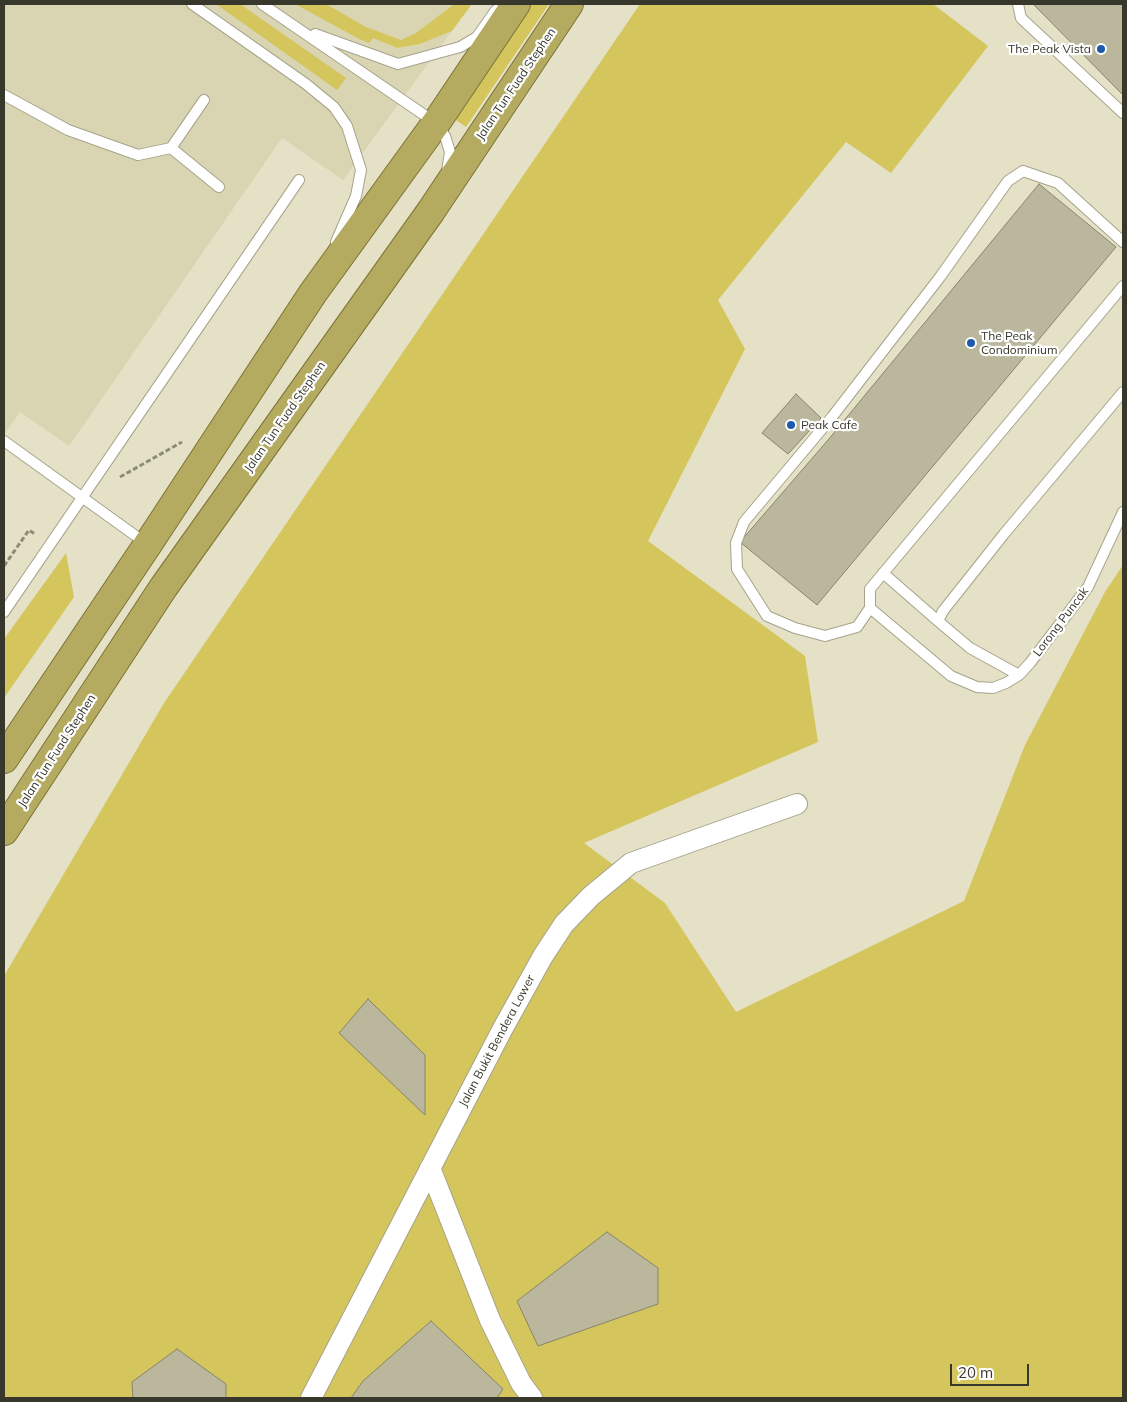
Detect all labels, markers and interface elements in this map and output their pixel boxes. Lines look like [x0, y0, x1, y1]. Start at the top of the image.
street label: Jalan Tun Fuad Stephen [473, 25, 559, 143]
place label: The Peak Vista [1008, 42, 1091, 56]
marker: The Peak Vista [1095, 43, 1107, 55]
place label: The Peak Condominium [981, 329, 1057, 357]
marker: The Peak Condominium [965, 337, 977, 349]
street label: Jalan Tun Fuad Stephen [241, 359, 329, 475]
place label: Peak Cafe [801, 418, 857, 432]
marker: Peak Cafe [785, 419, 797, 431]
street label: Lorong Puncak [1030, 585, 1092, 659]
street label: Jalan Tun Fuad Stephen [15, 692, 99, 810]
street label: Jalan Bukit Bendera Lower [456, 973, 538, 1109]
scale bar [952, 1354, 1031, 1386]
text: 20 m [958, 1363, 993, 1382]

